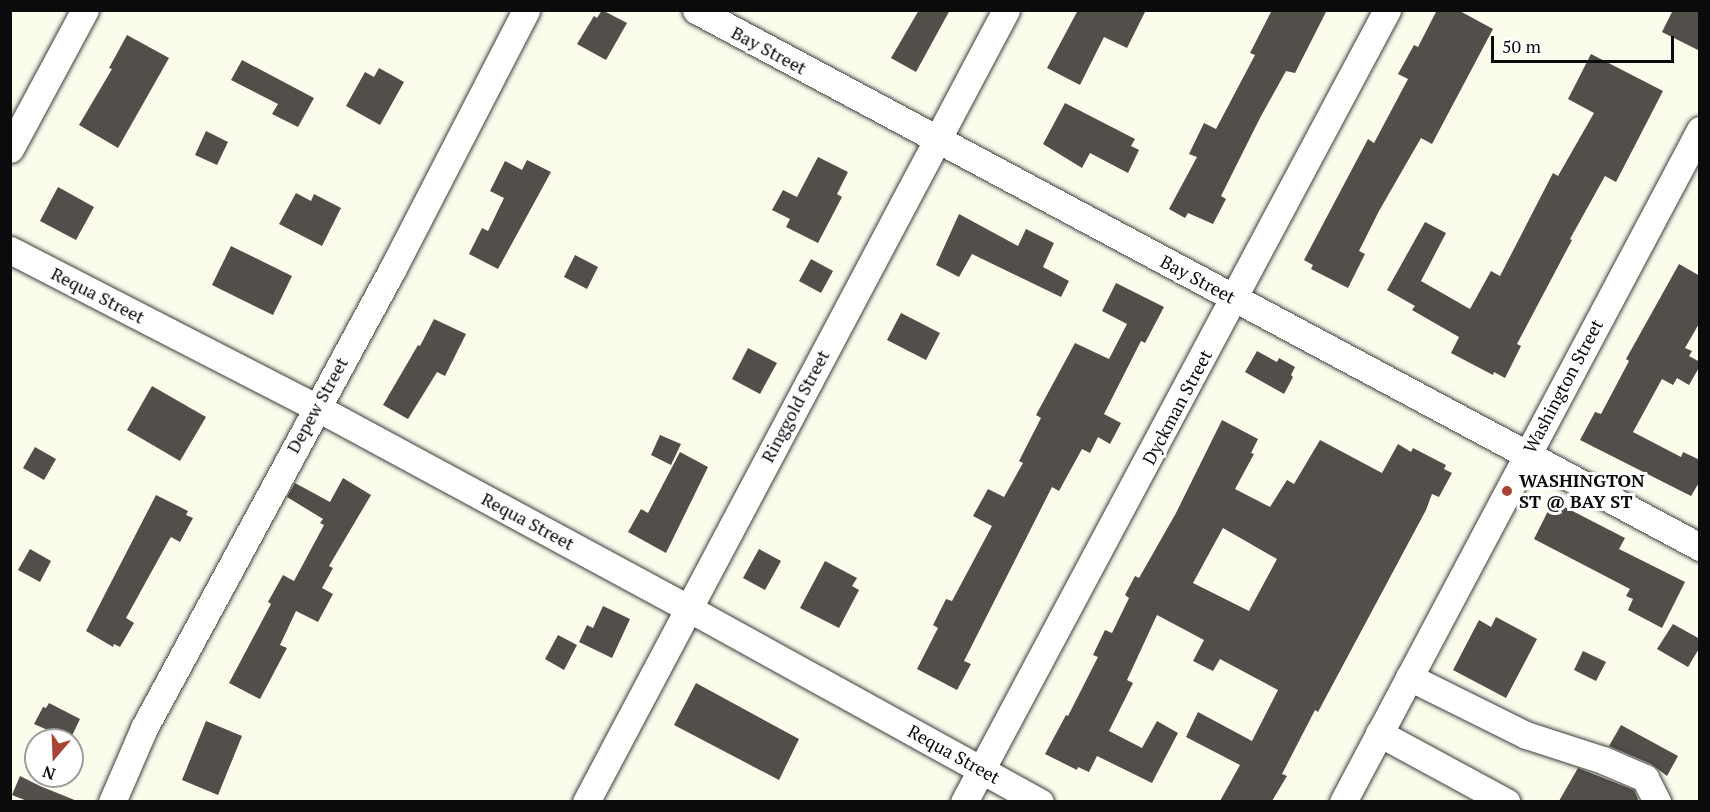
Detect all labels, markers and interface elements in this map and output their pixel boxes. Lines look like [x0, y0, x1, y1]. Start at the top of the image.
street label: Bay Street [728, 21, 810, 79]
scale bar [1494, 24, 1677, 62]
text: 50 m [1502, 34, 1541, 58]
street label: Bay Street [1157, 250, 1239, 308]
street label: Requa Street [48, 262, 148, 328]
street label: Washington Street [1519, 315, 1607, 457]
street label: Ringgold Street [756, 346, 834, 466]
street label: Dyckman Street [1138, 346, 1216, 468]
street label: Depew Street [282, 353, 352, 457]
place label: WASHINGTON ST @ BAY ST [1519, 470, 1645, 512]
marker: WASHINGTON ST @ BAY ST [1500, 484, 1514, 498]
street label: Requa Street [478, 488, 578, 554]
street label: Requa Street [904, 720, 1004, 788]
north arrow [24, 728, 84, 788]
text: N [39, 761, 58, 786]

